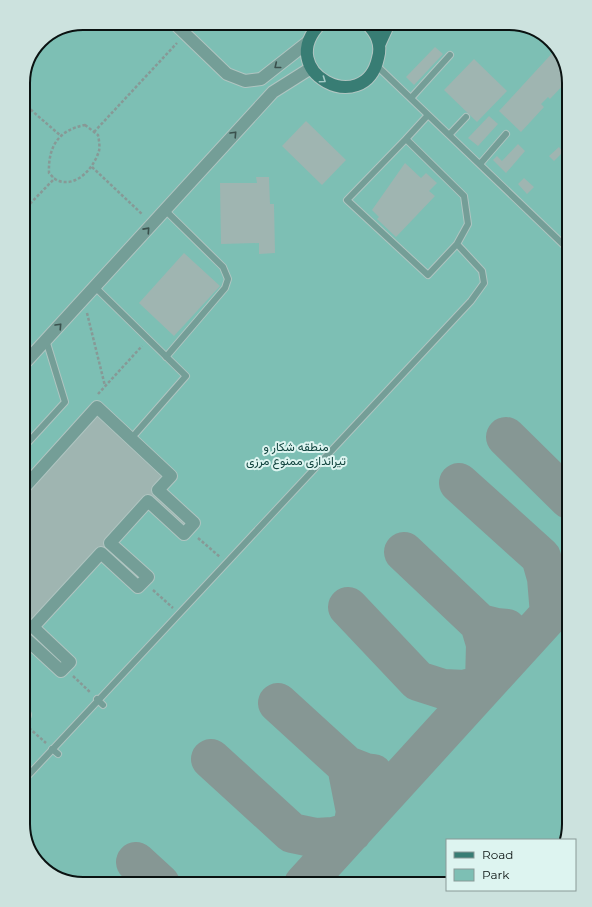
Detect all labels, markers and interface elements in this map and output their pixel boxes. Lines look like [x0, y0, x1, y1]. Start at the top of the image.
one-way arrow [275, 61, 282, 68]
one-way arrow [319, 75, 326, 82]
one-way arrow [230, 131, 237, 139]
one-way arrow [142, 227, 149, 235]
one-way arrow [54, 323, 62, 331]
park label: منطقه شکار و تیراندازی ممنوع مرزی [246, 439, 346, 470]
legend [446, 839, 576, 891]
text: Road [482, 847, 513, 862]
text: Park [482, 867, 510, 882]

